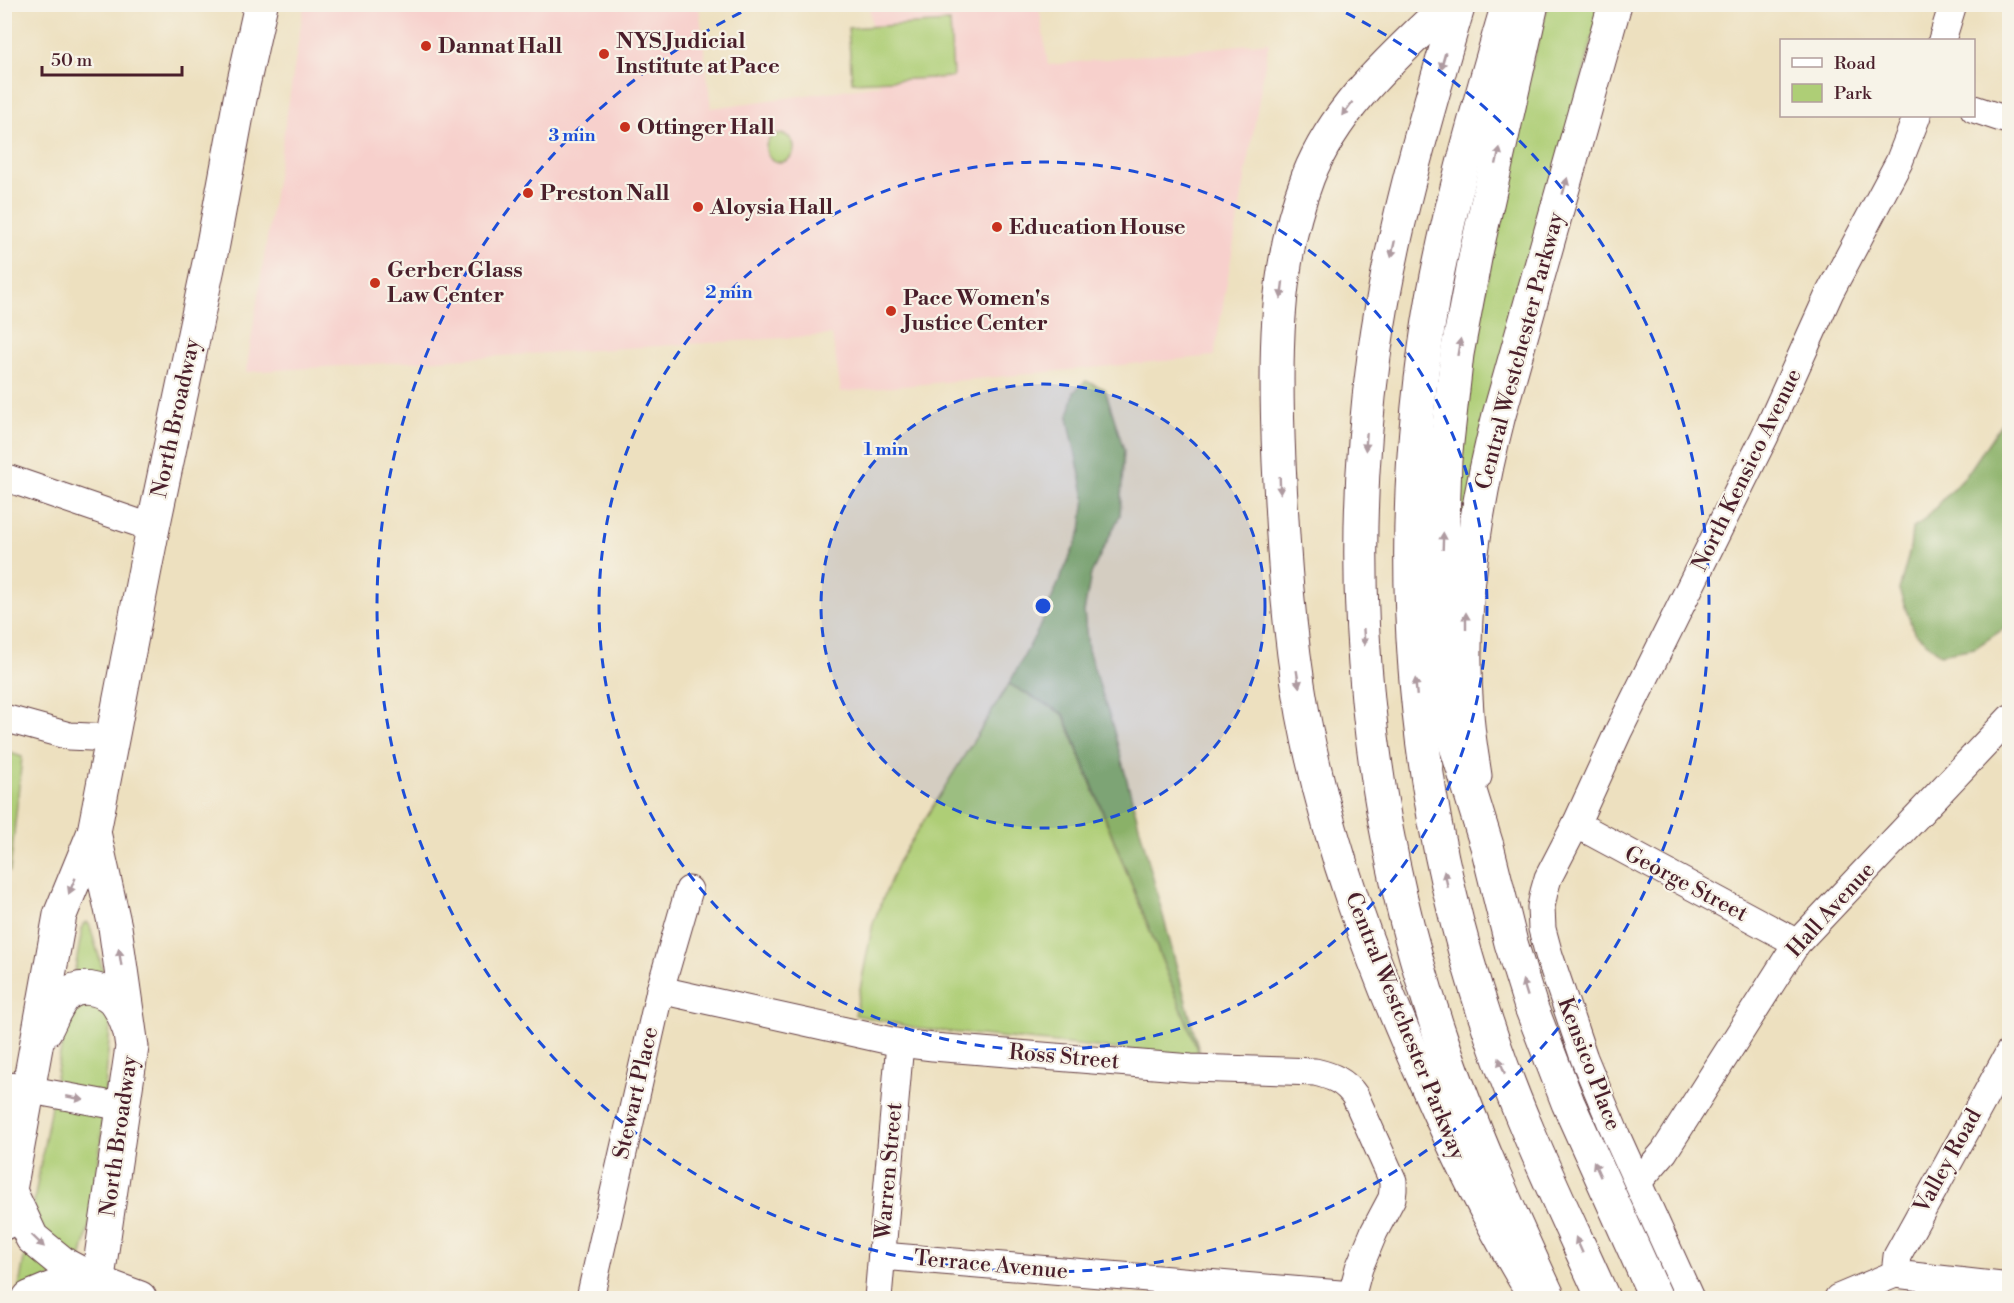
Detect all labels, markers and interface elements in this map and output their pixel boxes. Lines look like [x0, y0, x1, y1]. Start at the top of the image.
place label: NYS Judicial Institute at Pace [616, 28, 780, 80]
place label: Dannat Hall [438, 33, 562, 60]
scale bar [42, 39, 182, 77]
marker: Dannat Hall [419, 39, 433, 53]
legend [1780, 39, 1975, 117]
marker: NYS Judicial Institute at Pace [597, 47, 611, 61]
text: 50 m [51, 49, 93, 72]
one-way arrow [1438, 52, 1447, 70]
text: Road [1834, 52, 1877, 75]
text: Park [1834, 82, 1873, 105]
one-way arrow [1341, 102, 1353, 117]
place label: Ottinger Hall [637, 114, 775, 141]
marker: Ottinger Hall [618, 120, 632, 134]
text: 3 min [549, 124, 595, 147]
one-way arrow [1493, 147, 1503, 165]
one-way arrow [1560, 177, 1570, 195]
place label: Preston Nall [540, 180, 670, 207]
marker: Preston Nall [521, 186, 535, 200]
place label: Aloysia Hall [709, 194, 833, 221]
marker: Aloysia Hall [691, 200, 705, 214]
street label: Central Westchester Parkway [1470, 209, 1570, 493]
place label: Education House [1009, 214, 1186, 241]
marker: Education House [990, 220, 1004, 234]
one-way arrow [1388, 240, 1397, 259]
place label: Gerber Glass Law Center [387, 257, 523, 309]
marker: Gerber Glass Law Center [368, 276, 382, 290]
text: 2 min [705, 281, 753, 304]
one-way arrow [1277, 281, 1287, 300]
place label: Pace Women's Justice Center [900, 285, 1050, 337]
marker: Pace Women's Justice Center [884, 304, 898, 318]
street label: North Broadway [146, 336, 206, 500]
one-way arrow [1454, 337, 1463, 356]
street label: North Kensico Avenue [1686, 364, 1808, 576]
one-way arrow [1361, 433, 1370, 452]
text: 1 min [864, 438, 908, 461]
one-way arrow [1276, 476, 1285, 495]
one-way arrow [1438, 532, 1447, 551]
centre of rings [1033, 596, 1053, 616]
one-way arrow [1461, 611, 1471, 630]
one-way arrow [1359, 627, 1368, 646]
one-way arrow [1294, 670, 1303, 689]
one-way arrow [1411, 677, 1421, 696]
street label: George Street [1620, 840, 1752, 928]
street label: Hall Avenue [1781, 857, 1881, 963]
one-way arrow [1441, 870, 1450, 889]
one-way arrow [66, 877, 76, 895]
street label: Central Westchester Parkway [1339, 888, 1471, 1164]
one-way arrow [115, 947, 124, 966]
one-way arrow [1520, 979, 1529, 997]
street label: Kensico Place [1551, 994, 1627, 1134]
street label: Stewart Place [608, 1024, 664, 1162]
street label: Ross Street [1008, 1039, 1121, 1075]
street label: North Broadway [94, 1054, 144, 1218]
one-way arrow [1497, 1057, 1507, 1075]
one-way arrow [66, 1094, 85, 1103]
street label: Warren Street [869, 1101, 908, 1242]
street label: Valley Road [1908, 1104, 1988, 1219]
one-way arrow [1593, 1160, 1602, 1177]
one-way arrow [30, 1234, 44, 1248]
one-way arrow [1574, 1236, 1584, 1254]
street label: Terrace Avenue [913, 1245, 1069, 1285]

